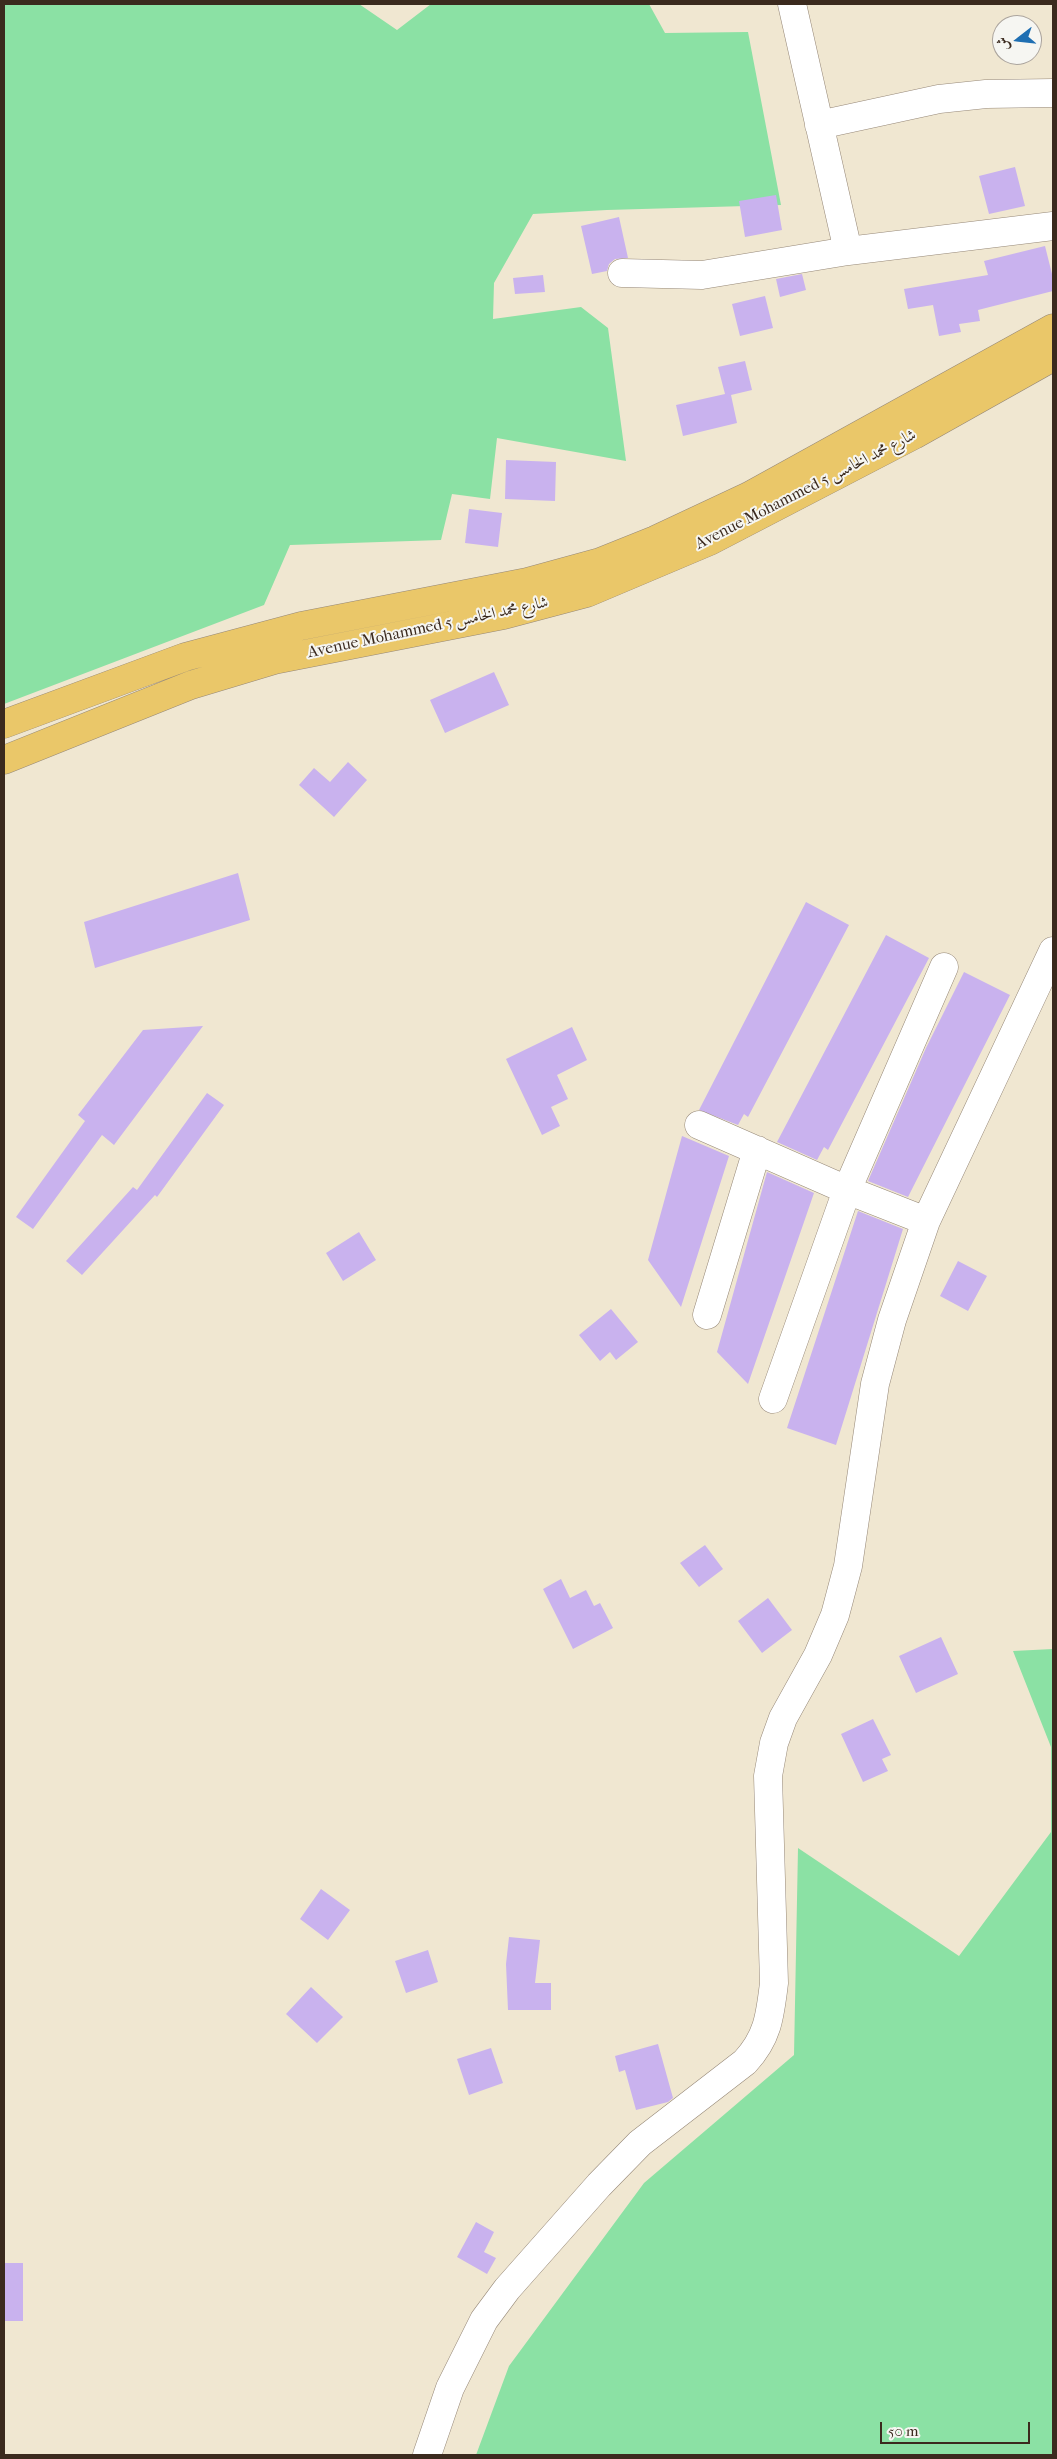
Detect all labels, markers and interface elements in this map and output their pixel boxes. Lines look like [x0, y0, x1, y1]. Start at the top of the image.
north arrow [992, 15, 1042, 65]
text: ش [993, 35, 1013, 53]
street label: Avenue Mohammed 5 شارع محمد الخامس [692, 426, 920, 554]
street label: Avenue Mohammed 5 شارع محمد الخامس [306, 593, 550, 663]
scale bar [882, 2412, 1032, 2444]
text: 50 m [888, 2422, 918, 2440]

